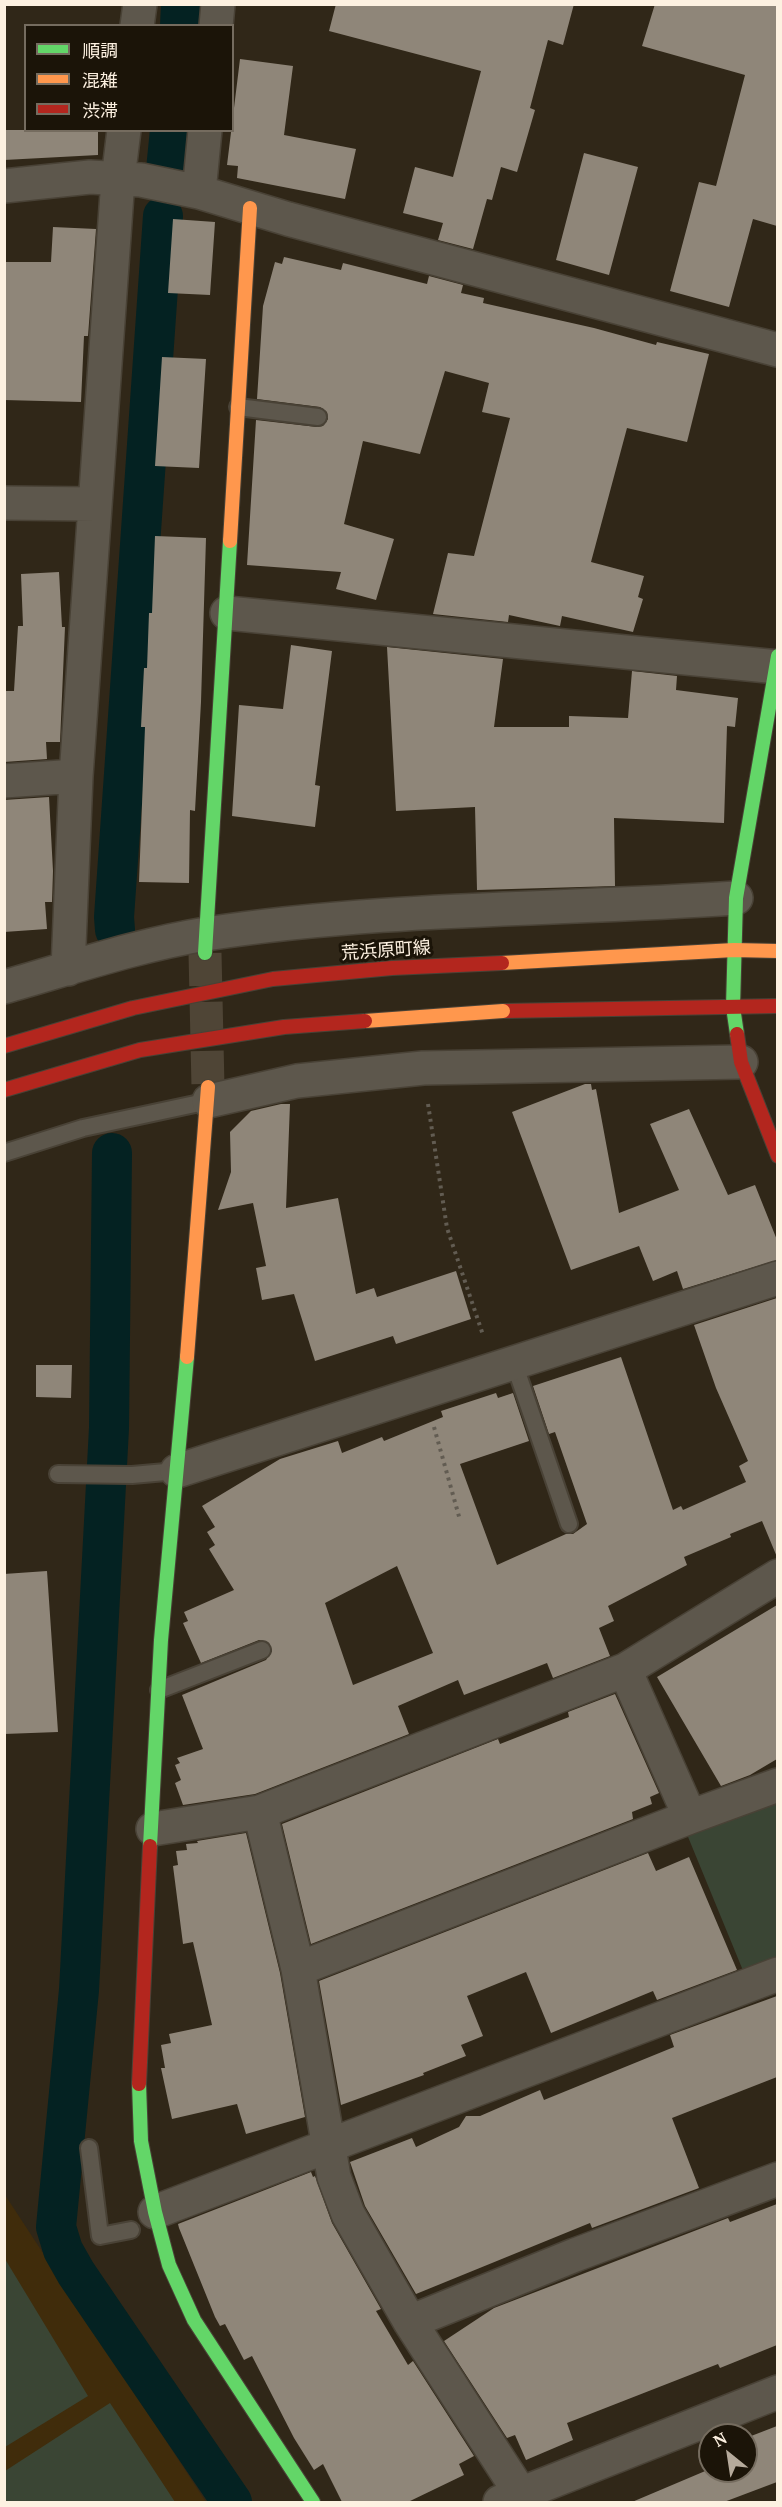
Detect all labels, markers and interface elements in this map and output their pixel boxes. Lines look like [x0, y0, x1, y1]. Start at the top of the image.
legend [24, 24, 234, 132]
text: 順調 [82, 38, 118, 62]
text: 混雑 [82, 68, 118, 92]
text: 渋滞 [82, 98, 118, 122]
street label: 荒浜原町線 [340, 937, 432, 965]
north arrow [698, 2423, 758, 2483]
text: N [709, 2427, 731, 2452]

